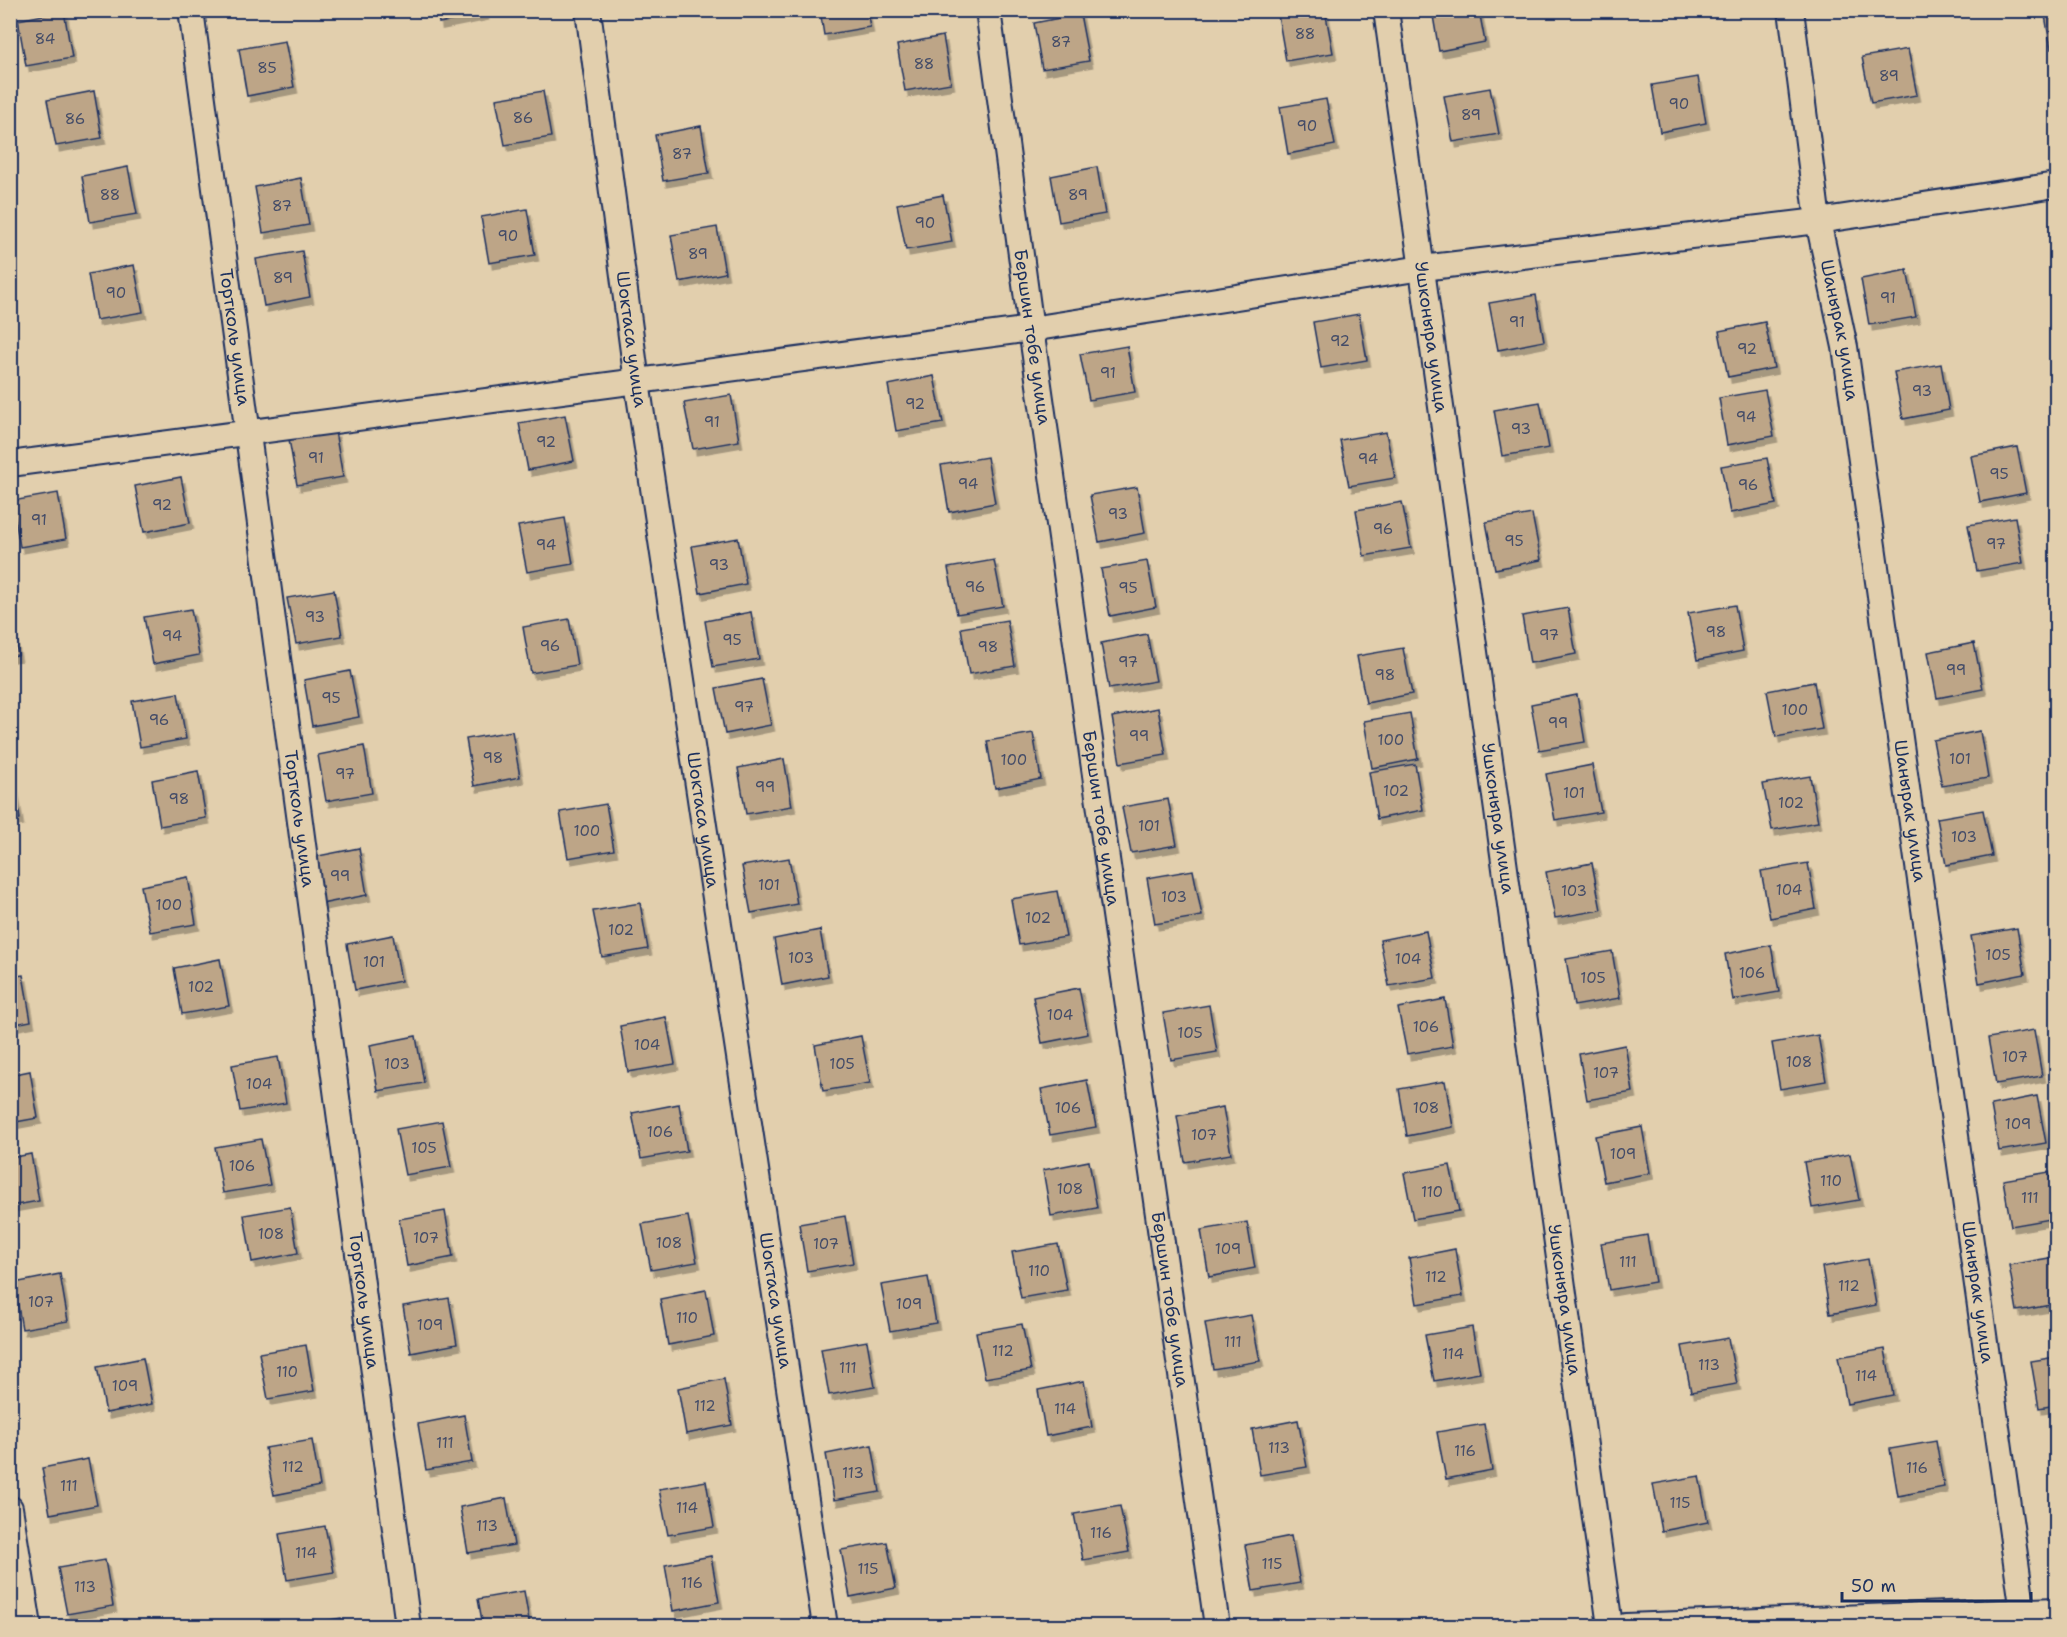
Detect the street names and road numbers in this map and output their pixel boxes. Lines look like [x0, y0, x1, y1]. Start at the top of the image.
street label: Бершин тобе улица [1008, 248, 1057, 426]
street label: Шанырак улица [1815, 257, 1864, 402]
street label: Ушконыра улица [1409, 260, 1454, 414]
street label: Тортколь улица [214, 267, 256, 407]
street label: Шоктаса улица [610, 269, 653, 409]
street label: Бершин тобе улица [1077, 729, 1126, 908]
street label: Шанырак улица [1888, 738, 1932, 883]
street label: Ушконыра улица [1476, 741, 1520, 895]
street label: Тортколь улица [279, 749, 321, 889]
street label: Шоктаса улица [681, 750, 725, 890]
street label: Бершин тобе улица [1146, 1210, 1195, 1389]
street label: Шанырак улица [1956, 1219, 2000, 1365]
street label: Ушконыра улица [1542, 1223, 1587, 1377]
street label: Тортколь улица [343, 1230, 385, 1370]
street label: Шоктаса улица [754, 1231, 798, 1370]

